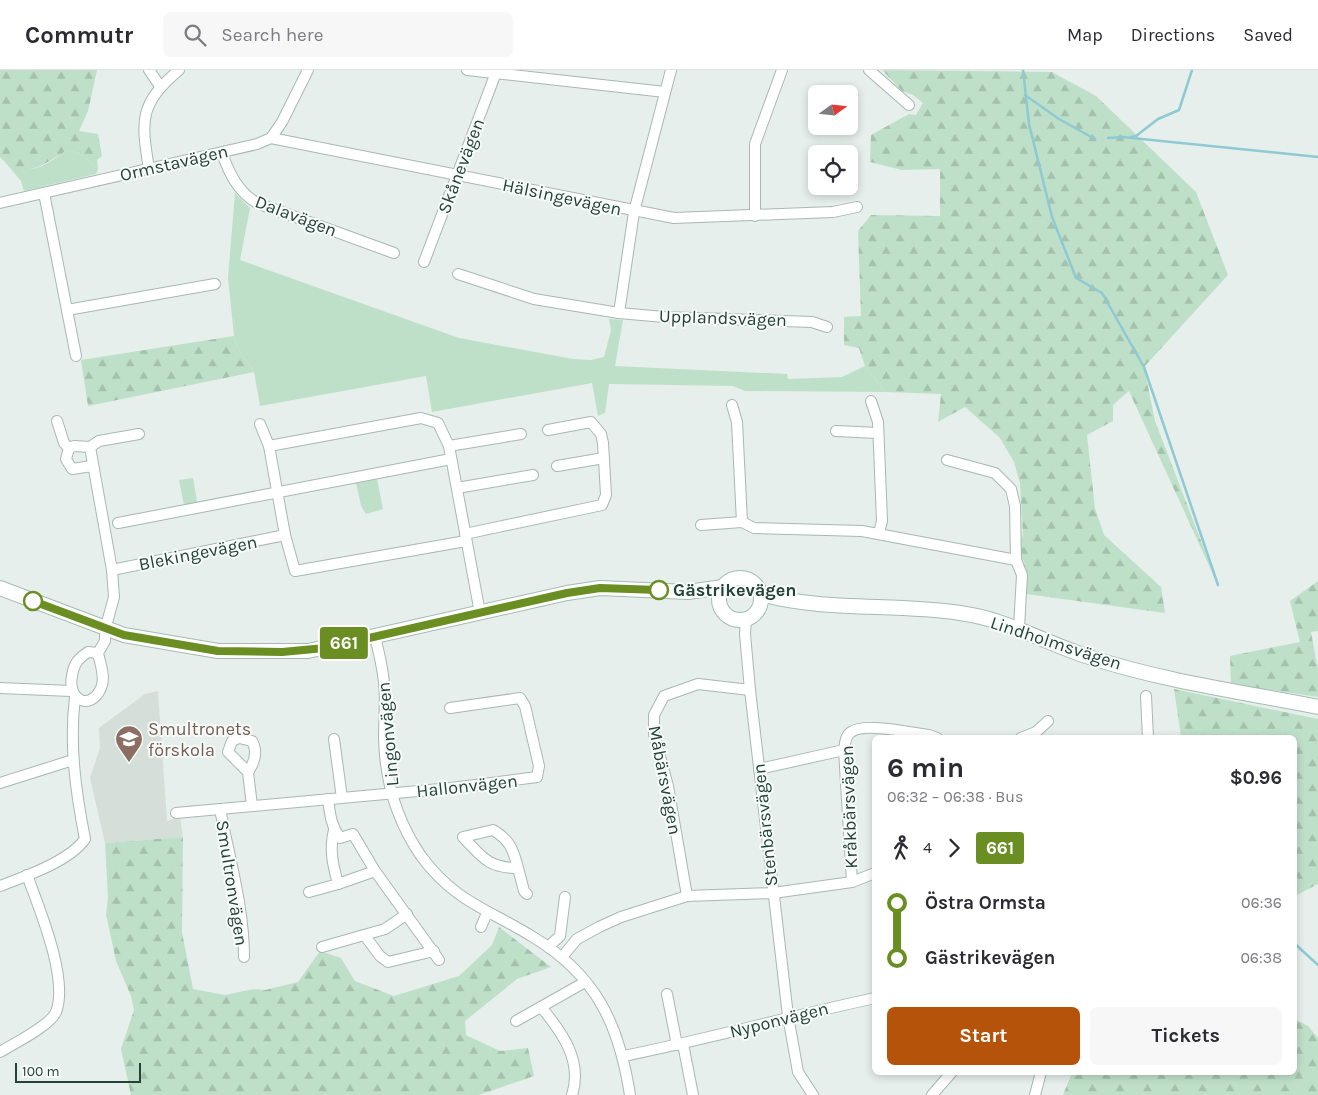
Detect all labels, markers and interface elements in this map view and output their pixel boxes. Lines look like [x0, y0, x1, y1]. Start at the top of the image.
search box [163, 12, 513, 57]
text: Commutr [25, 21, 133, 49]
icon: search [181, 21, 209, 49]
text: Search here [221, 24, 323, 46]
text: Map [1067, 24, 1103, 46]
text: Directions [1131, 24, 1215, 46]
text: Saved [1243, 24, 1293, 46]
north arrow [808, 85, 858, 135]
map controls [808, 85, 858, 195]
street label: Skånevägen [433, 115, 489, 217]
street label: Ormstavägen [118, 140, 230, 186]
button: locate [808, 145, 858, 195]
street label: Hälsingevägen [500, 174, 624, 220]
street label: Dalavägen [252, 190, 340, 242]
street label: Upplandsvägen [659, 305, 787, 331]
street label: Blekingevägen [137, 531, 259, 575]
place label: Gästrikevägen [673, 579, 797, 601]
marker: Gästrikevägen [649, 580, 669, 600]
unlabelled marker [23, 591, 43, 611]
street label: Lindholmsvägen [988, 611, 1124, 675]
line badge: 661 [315, 627, 373, 659]
text: 661 [330, 632, 358, 654]
street label: Lingonvägen [372, 681, 404, 787]
place label: Smultronets förskola [148, 718, 251, 761]
street label: Måbärsvägen [644, 723, 686, 837]
school or university icon: Smultronets förskola [114, 724, 144, 763]
street label: Kråkbärsvägen [836, 745, 862, 869]
text: 6 min [887, 751, 964, 784]
street label: Stenbärsvägen [748, 762, 782, 888]
text: $0.96 [1230, 767, 1282, 789]
street label: Hallonvägen [415, 770, 519, 802]
text: 06:32 – 06:38 · Bus [887, 787, 1023, 806]
street label: Smultronvägen [211, 819, 253, 947]
icon: walk [887, 834, 915, 862]
icon: forward [940, 834, 968, 862]
text: 661 [986, 837, 1014, 859]
text: 4 [923, 838, 932, 857]
text: Östra Ormsta [925, 892, 1046, 914]
text: 06:36 [1241, 893, 1282, 912]
text: Gästrikevägen [925, 947, 1055, 969]
text: 06:38 [1240, 948, 1282, 967]
street label: Nyponvägen [727, 997, 831, 1043]
button: Start [887, 1007, 1080, 1065]
button: Tickets [1090, 1007, 1282, 1065]
scale bar [15, 1060, 141, 1083]
text: 100 m [22, 1063, 60, 1080]

